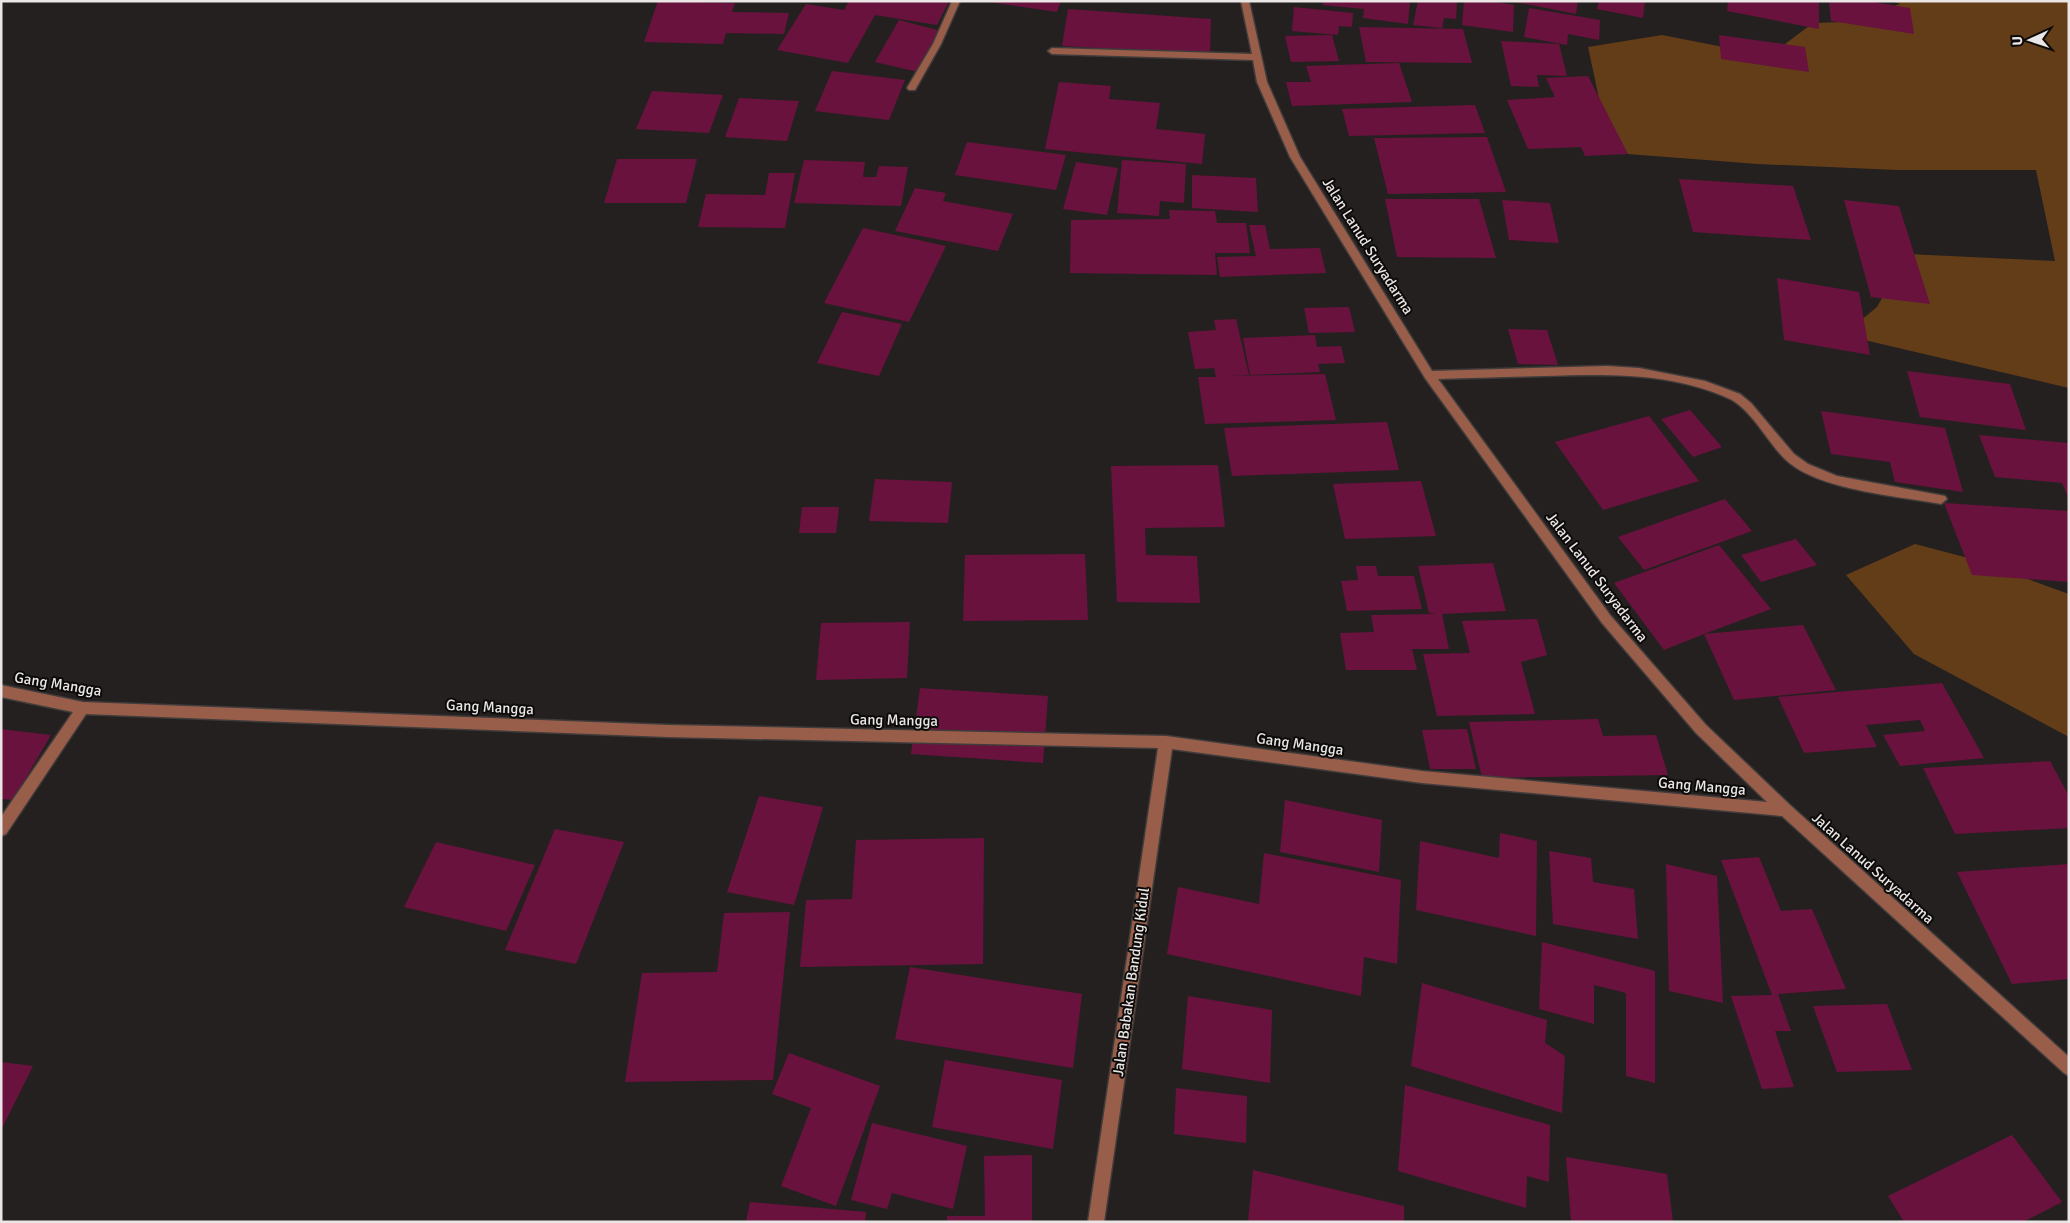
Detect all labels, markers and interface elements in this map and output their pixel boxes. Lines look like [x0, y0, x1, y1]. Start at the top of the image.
north arrow [2005, 15, 2055, 65]
text: U [2009, 35, 2026, 46]
street label: Jalan Lanud Suryadarma [1319, 174, 1417, 318]
street label: Jalan Lanud Suryadarma [1542, 509, 1652, 645]
street label: Gang Mangga [13, 668, 103, 700]
street label: Gang Mangga [446, 696, 534, 718]
street label: Gang Mangga [850, 710, 938, 730]
street label: Gang Mangga [1255, 729, 1345, 759]
street label: Gang Mangga [1657, 773, 1747, 799]
street label: Jalan Lanud Suryadarma [1808, 809, 1938, 927]
street label: Jalan Babakan Bandung Kidul [1109, 887, 1153, 1077]

